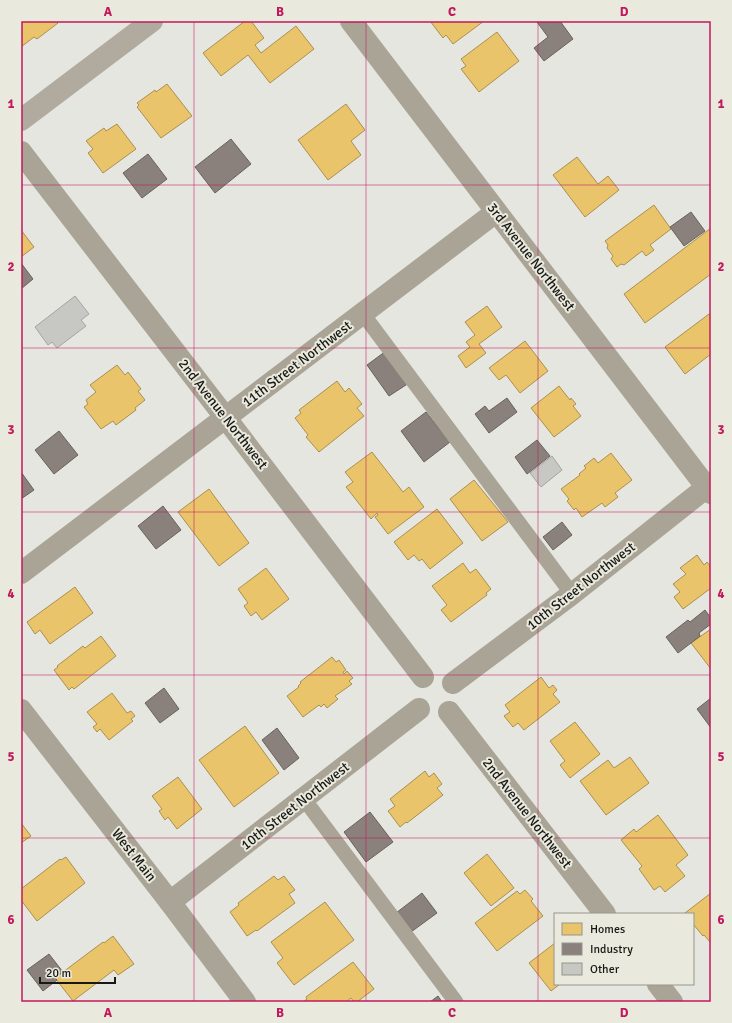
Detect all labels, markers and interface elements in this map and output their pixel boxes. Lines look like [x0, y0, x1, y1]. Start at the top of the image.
text: A [104, 4, 113, 20]
text: B [276, 4, 284, 20]
text: C [448, 4, 456, 20]
text: D [620, 4, 629, 20]
text: 1 [7, 96, 15, 112]
text: 1 [717, 96, 725, 112]
street label: 3rd Avenue Northwest [484, 200, 579, 314]
text: 2 [7, 259, 15, 275]
text: 2 [717, 259, 725, 275]
street label: 11th Street Northwest [239, 317, 355, 411]
street label: 2nd Avenue Northwest [175, 356, 271, 473]
text: 3 [7, 422, 15, 438]
text: 3 [717, 422, 725, 438]
street label: 10th Street Northwest [523, 538, 639, 634]
text: 4 [7, 586, 15, 602]
text: 4 [717, 586, 725, 602]
text: 5 [7, 749, 15, 765]
text: 5 [717, 749, 725, 765]
street label: 2nd Avenue Northwest [479, 755, 575, 872]
street label: 10th Street Northwest [237, 758, 353, 854]
street label: West Main [108, 825, 160, 885]
text: 6 [7, 912, 15, 928]
text: 6 [717, 912, 725, 928]
legend [554, 913, 694, 985]
text: Homes [590, 922, 625, 937]
text: Industry [590, 942, 633, 957]
scale bar [40, 959, 115, 985]
text: Other [590, 962, 620, 977]
text: 20 m [46, 966, 71, 981]
text: A [104, 1005, 113, 1021]
text: B [276, 1005, 284, 1021]
text: C [448, 1005, 456, 1021]
text: D [620, 1005, 629, 1021]

